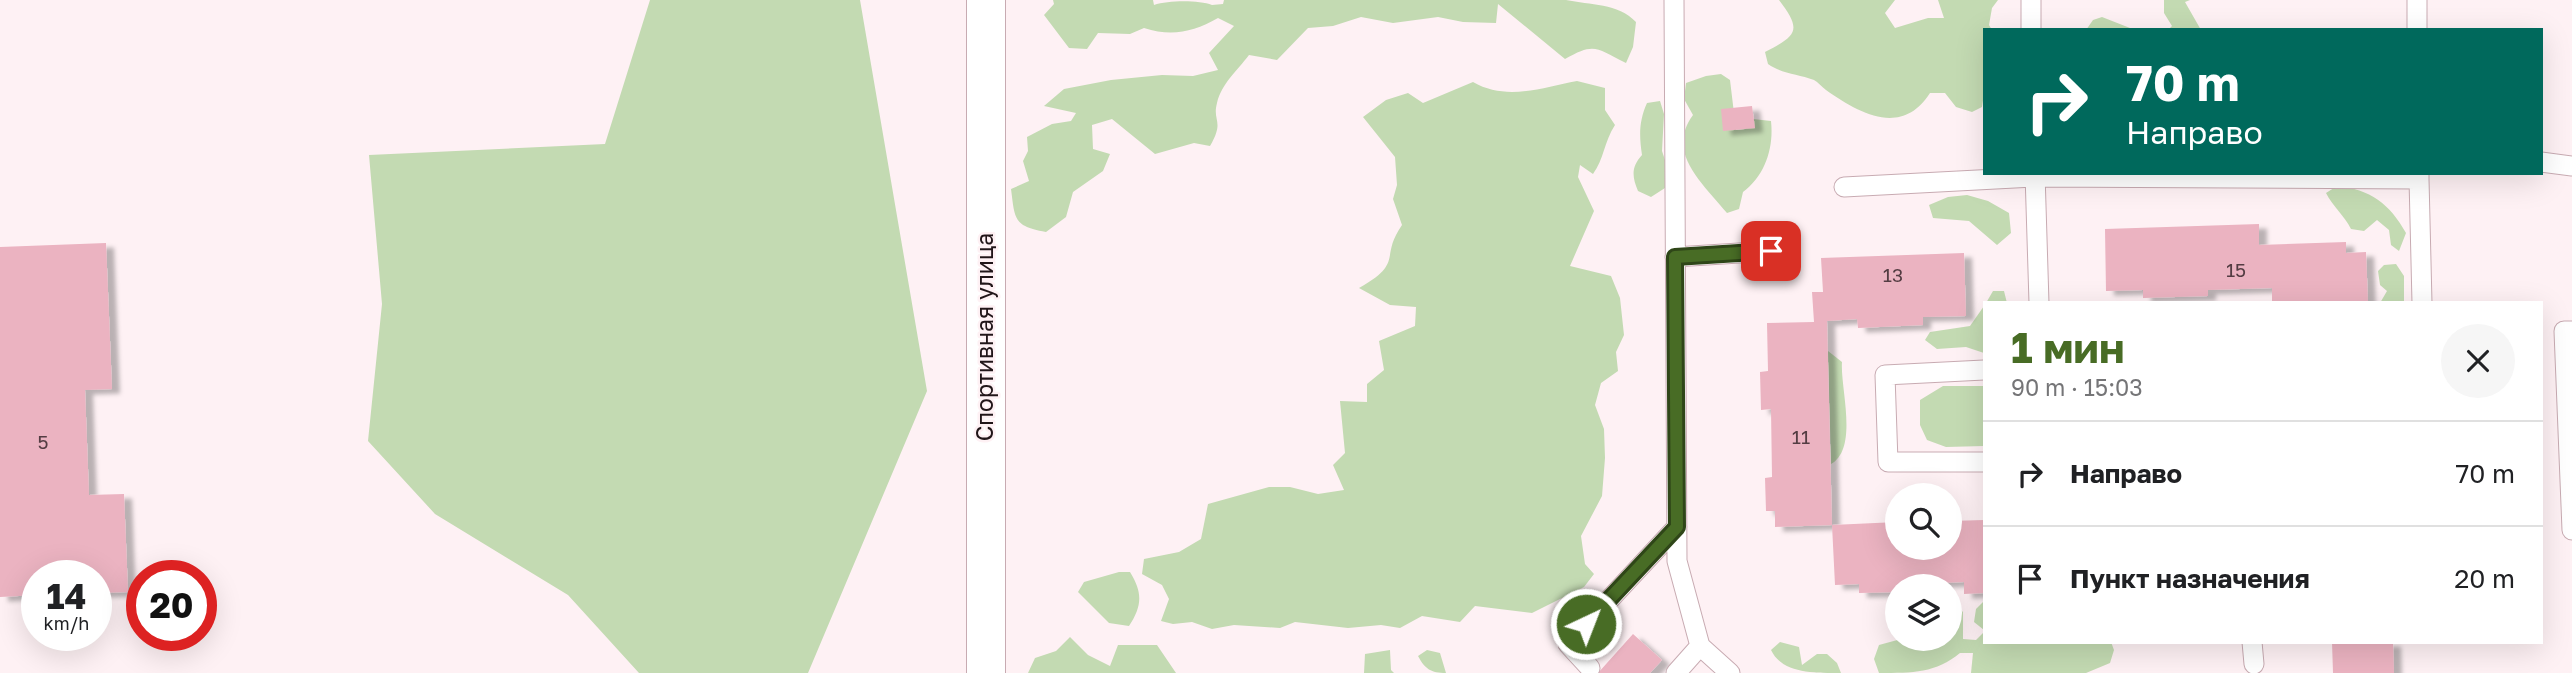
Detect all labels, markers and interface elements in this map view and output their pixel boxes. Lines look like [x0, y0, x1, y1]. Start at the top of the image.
text: 70 m [2126, 53, 2240, 112]
icon: right [2011, 56, 2102, 147]
text: Направо [2126, 113, 2263, 151]
pin [1741, 221, 1801, 281]
icon: arrive [1752, 232, 1790, 270]
street label: Спортивная улица [970, 233, 998, 441]
house number: 15 [2226, 258, 2246, 281]
house number: 13 [1883, 263, 1903, 286]
text: 1 мин [2011, 322, 2125, 372]
button: close [2441, 324, 2515, 398]
text: 90 m · 15:03 [2011, 373, 2143, 401]
house number: 11 [1792, 425, 1810, 448]
house number: 5 [37, 430, 49, 453]
icon: right [2011, 455, 2049, 493]
text: Направо [2070, 458, 2182, 489]
text: 70 m [2456, 458, 2515, 489]
map controls [1885, 483, 1962, 651]
button: search [1885, 483, 1962, 560]
speed limit sign: 20 [126, 560, 217, 651]
icon: arrive [2011, 560, 2049, 598]
text: Пункт назначения [2070, 563, 2310, 594]
text: 20 m [2454, 563, 2515, 594]
button: layers [1885, 574, 1962, 651]
text: 14 [47, 575, 86, 617]
position arrow [1549, 587, 1623, 661]
text: km/h [44, 612, 89, 634]

